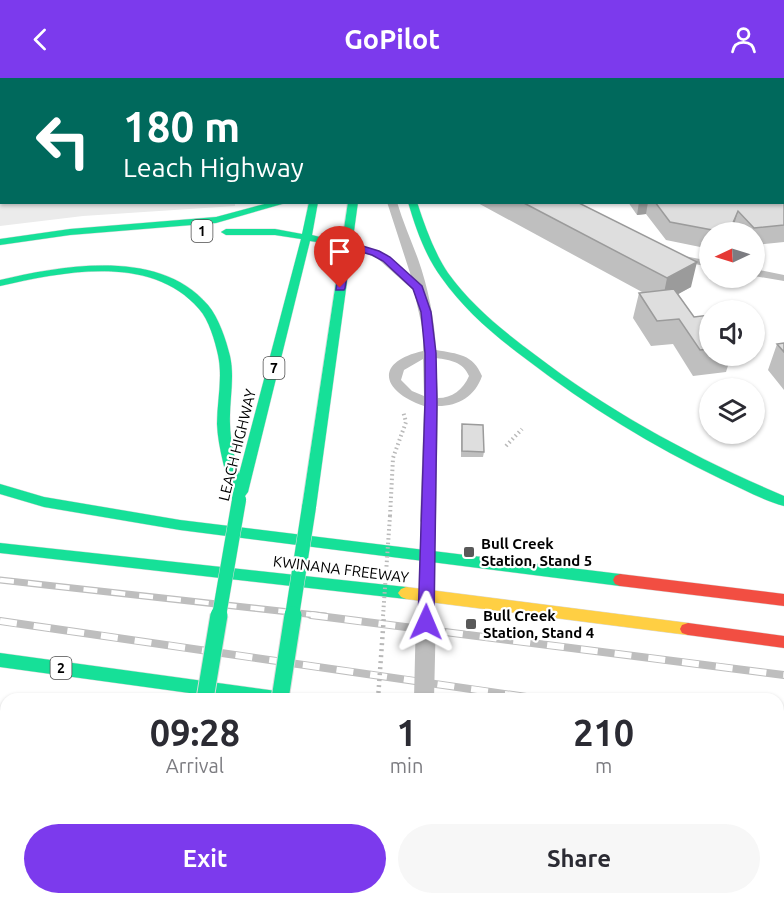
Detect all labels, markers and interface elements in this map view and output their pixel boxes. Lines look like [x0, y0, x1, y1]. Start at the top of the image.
icon: back [24, 23, 57, 56]
icon: person [727, 23, 760, 56]
text: GoPilot [344, 24, 440, 54]
icon: left [24, 102, 102, 180]
text: 180 m [123, 103, 240, 150]
text: Leach Highway [123, 152, 304, 182]
road number: 1 [192, 220, 212, 242]
north arrow [699, 222, 765, 288]
map controls [699, 222, 765, 444]
pin [314, 226, 365, 288]
icon: arrive [323, 235, 356, 268]
button: sound [699, 300, 765, 366]
road number: 7 [264, 357, 284, 379]
button: layers [699, 378, 765, 444]
street label: LEACH HIGHWAY [215, 387, 259, 503]
place label: Bull Creek Station, Stand 5 [481, 535, 592, 569]
marker: Bull Creek Station, Stand 5 [462, 545, 476, 559]
street label: KWINANA FREEWAY [272, 552, 410, 586]
position arrow [394, 590, 458, 654]
place label: Bull Creek Station, Stand 4 [483, 607, 594, 641]
marker: Bull Creek Station, Stand 4 [464, 617, 478, 631]
road number: 2 [50, 657, 72, 679]
text: 09:28 [150, 712, 240, 753]
text: 1 [396, 712, 417, 753]
text: 210 [573, 712, 634, 753]
text: Arrival [166, 754, 224, 777]
text: min [390, 754, 423, 777]
text: m [595, 754, 612, 777]
button: Exit [24, 824, 386, 893]
button: Share [398, 824, 760, 893]

